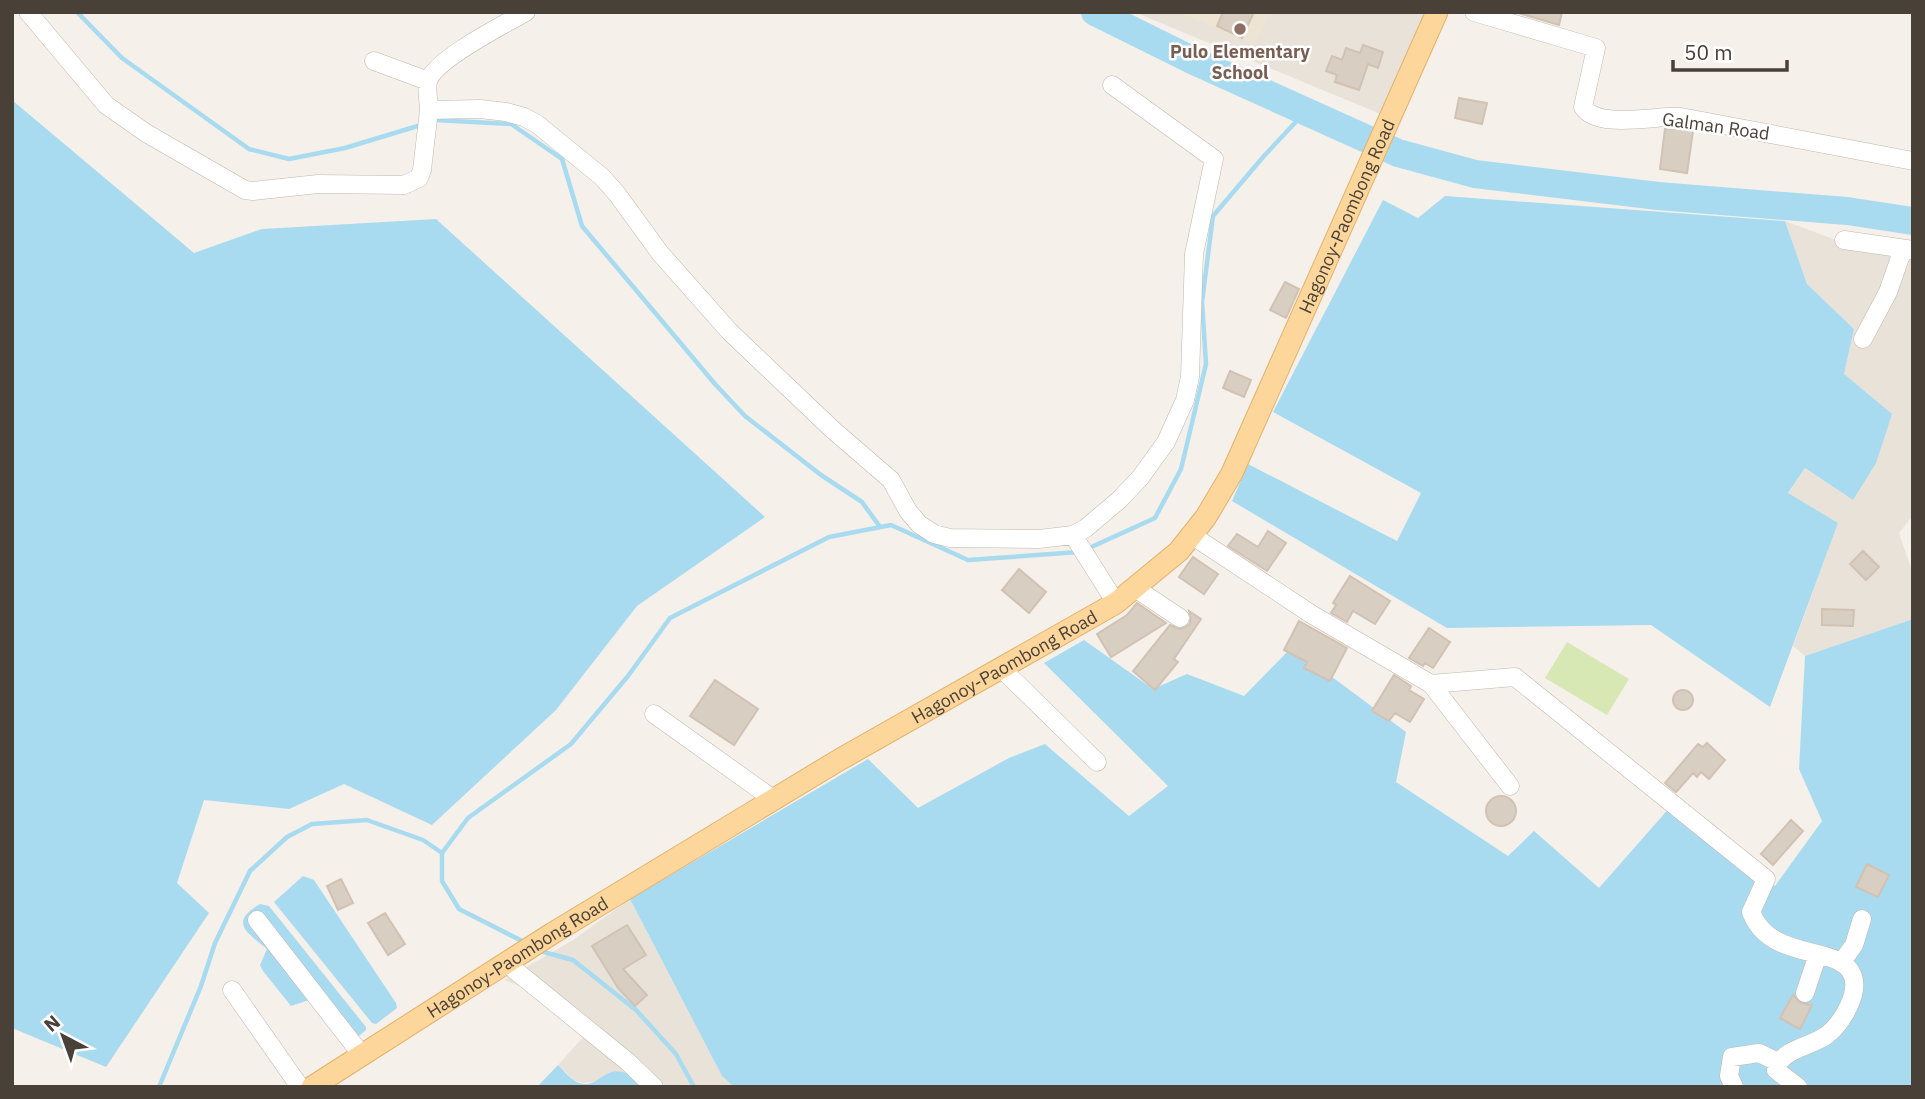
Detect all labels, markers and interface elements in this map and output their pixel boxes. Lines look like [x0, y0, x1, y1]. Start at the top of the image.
marker: Pulo Elementary School [1232, 21, 1248, 37]
scale bar [1673, 28, 1787, 72]
text: 50 m [1684, 38, 1733, 66]
place label: Pulo Elementary School [1170, 40, 1310, 84]
street label: Galman Road [1661, 107, 1771, 145]
street label: Hagonoy-Paombong Road [1293, 115, 1399, 317]
street label: Hagonoy-Paombong Road [907, 605, 1101, 728]
street label: Hagonoy-Paombong Road [422, 891, 612, 1022]
north arrow [28, 1001, 98, 1071]
text: N [39, 1010, 65, 1037]

